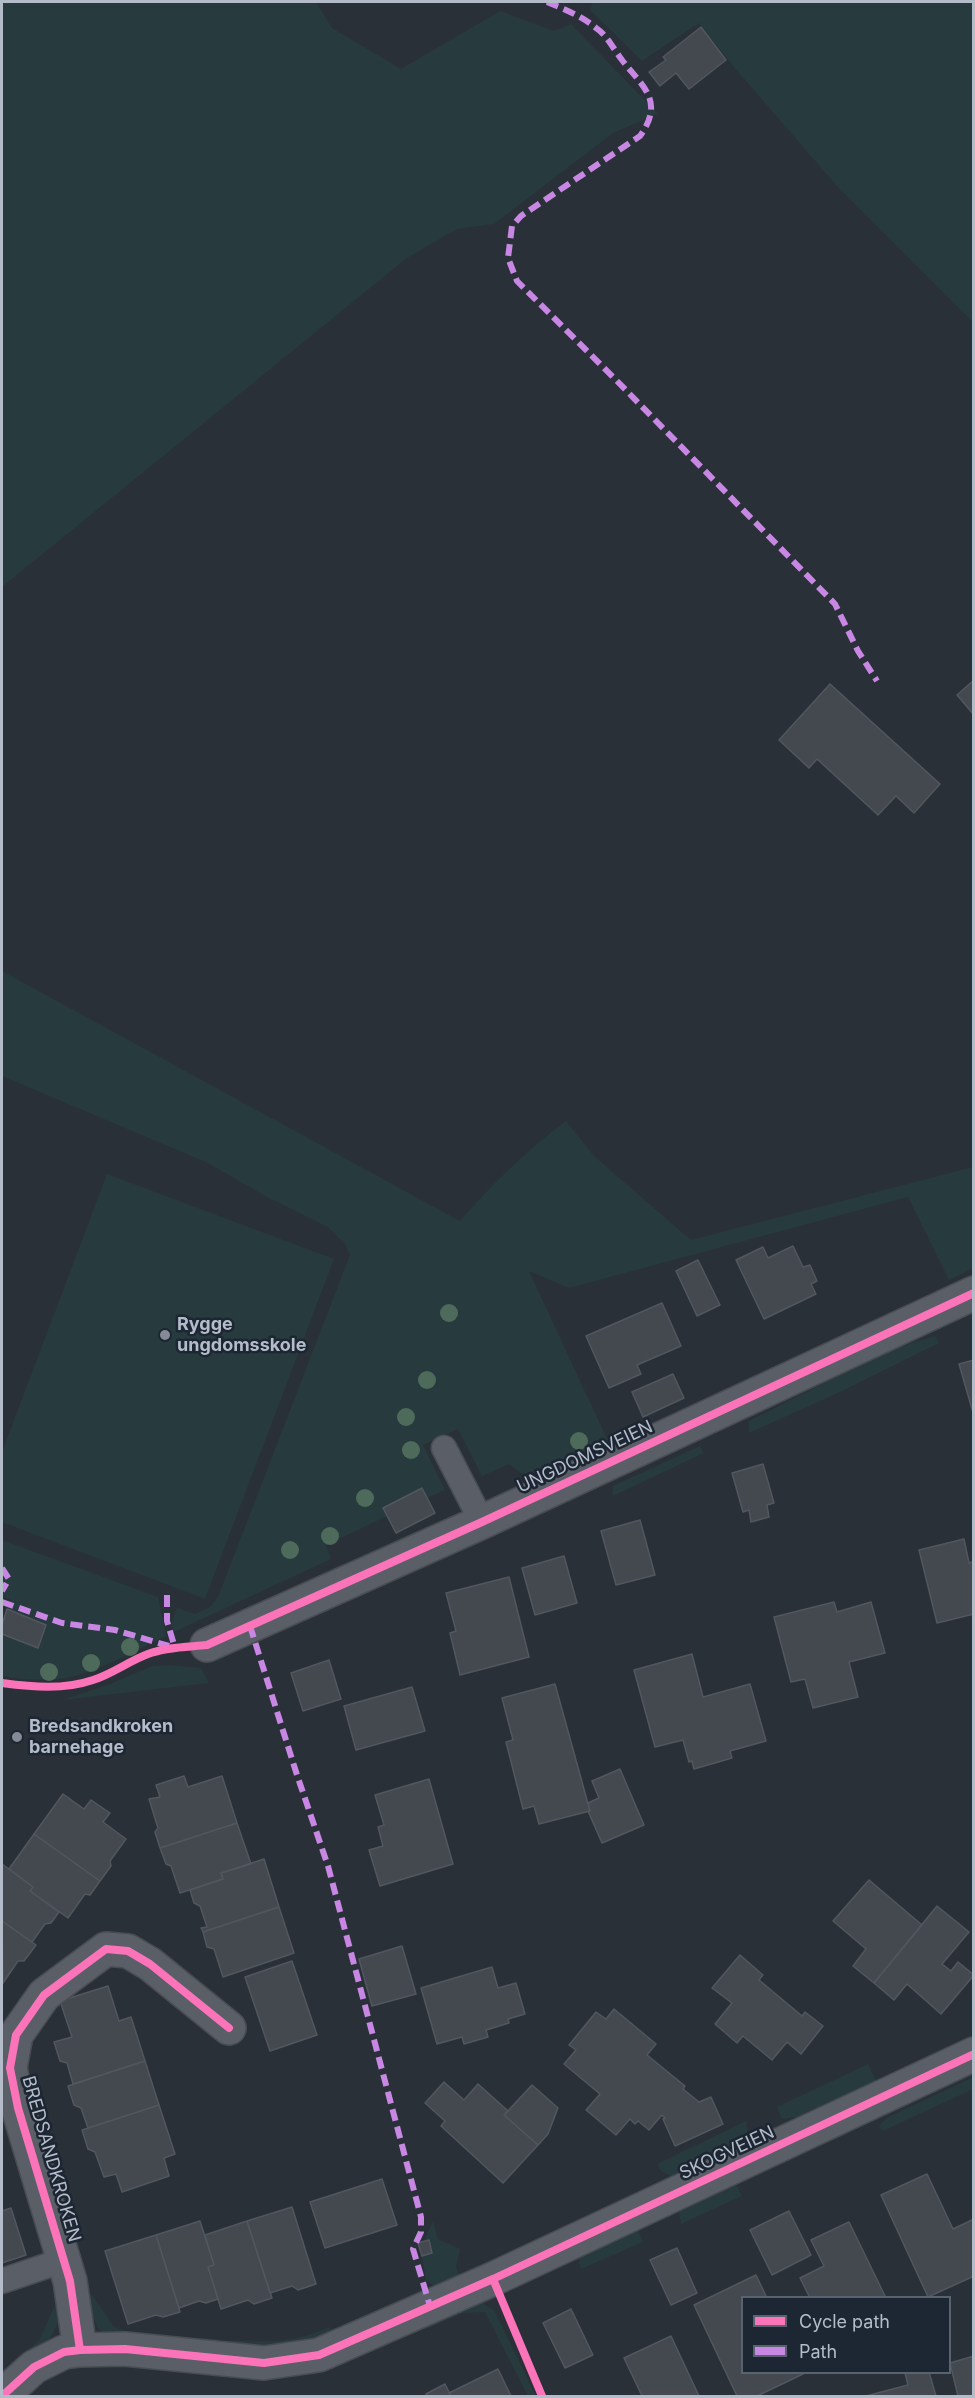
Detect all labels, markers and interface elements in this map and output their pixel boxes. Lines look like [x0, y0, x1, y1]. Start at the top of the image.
place label: Rygge ungdomsskole [177, 1314, 306, 1356]
marker: Rygge ungdomsskole [158, 1328, 172, 1342]
street label: UNGDOMSVEIEN [514, 1416, 656, 1498]
place label: Bredsandkroken barnehage [29, 1716, 173, 1758]
marker: Bredsandkroken barnehage [10, 1730, 24, 1744]
street label: BREDSANDKROKEN [17, 2074, 85, 2244]
street label: SKOGVEIEN [676, 2122, 778, 2184]
legend [741, 2296, 951, 2374]
text: Cycle path [799, 2311, 890, 2332]
text: Path [799, 2341, 837, 2362]

